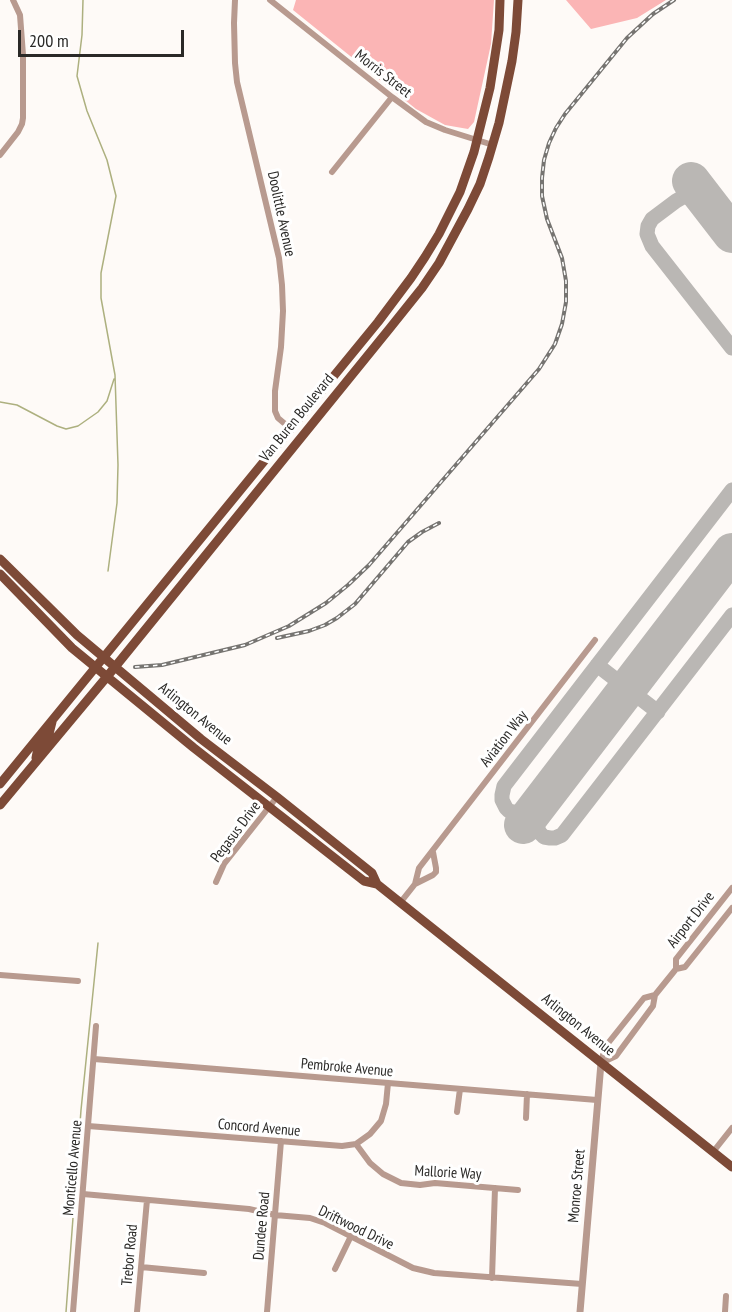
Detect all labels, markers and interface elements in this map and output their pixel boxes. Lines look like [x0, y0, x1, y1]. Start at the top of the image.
scale bar [21, 18, 188, 56]
text: 200 m [29, 29, 69, 52]
street label: Morris Street [351, 46, 415, 102]
street label: Doolittle Avenue [263, 170, 299, 258]
street label: Van Buren Boulevard [256, 371, 338, 465]
street label: Arlington Avenue [155, 679, 235, 749]
street label: Aviation Way [476, 707, 532, 771]
street label: Pegasus Drive [207, 798, 265, 866]
street label: Airport Drive [663, 888, 719, 952]
street label: Arlington Avenue [538, 990, 618, 1060]
street label: Pembroke Avenue [300, 1055, 394, 1081]
street label: Concord Avenue [217, 1115, 301, 1141]
street label: Monticello Avenue [60, 1119, 86, 1217]
street label: Monroe Street [565, 1149, 589, 1223]
street label: Mallorie Way [414, 1162, 482, 1184]
street label: Dundee Road [250, 1191, 274, 1261]
street label: Driftwood Drive [315, 1202, 397, 1254]
street label: Trebor Road [118, 1224, 142, 1286]

